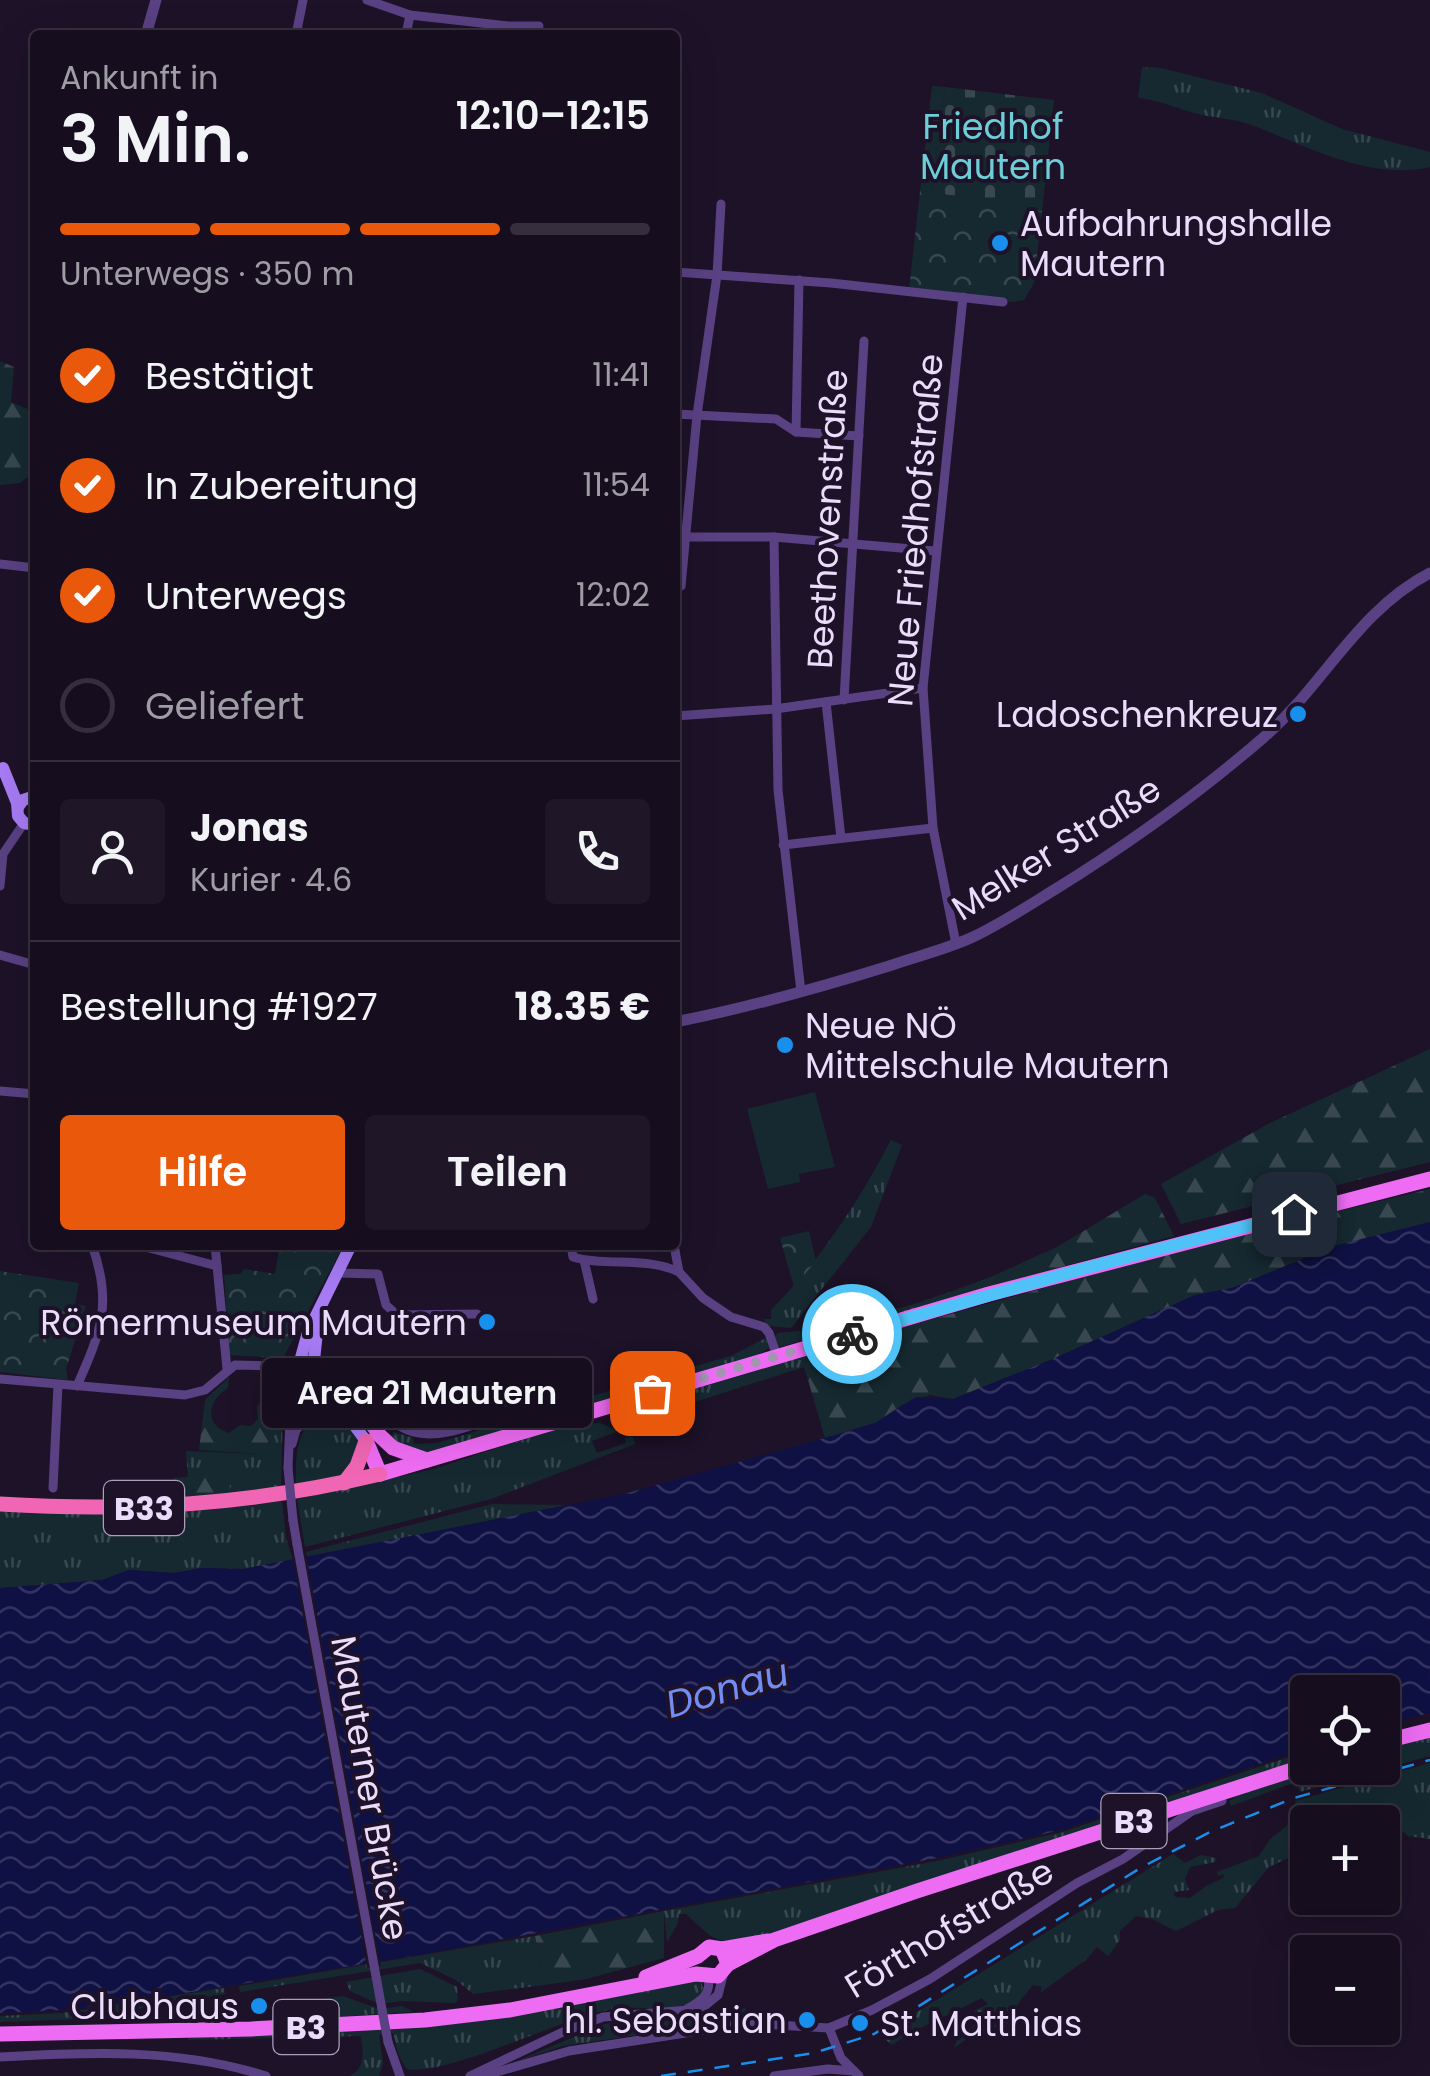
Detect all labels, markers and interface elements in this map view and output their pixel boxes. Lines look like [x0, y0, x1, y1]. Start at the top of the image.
text: Ankunft in [60, 55, 219, 100]
text: 12:10–12:15 [456, 89, 650, 142]
text: 3 Min. [60, 94, 251, 185]
park label: Friedhof Mautern [920, 102, 1066, 191]
place label: Aufbahrungshalle Mautern [1020, 199, 1332, 288]
marker: Aufbahrungshalle Mautern [989, 232, 1011, 254]
text: Unterwegs · 350 m [60, 251, 354, 296]
icon: check [60, 348, 115, 403]
text: Bestätigt [145, 349, 314, 402]
text: 11:41 [592, 352, 650, 397]
street label: Neue Friedhofstraße [875, 352, 955, 708]
street label: Beethovenstraße [795, 368, 859, 670]
icon: check [60, 458, 115, 513]
text: In Zubereitung [145, 459, 418, 512]
text: 11:54 [582, 462, 650, 507]
icon: check [60, 568, 115, 623]
text: Unterwegs [145, 569, 347, 622]
text: 12:02 [576, 572, 650, 617]
text: Geliefert [145, 679, 304, 732]
place label: Ladoschenkreuz [996, 690, 1278, 739]
marker: Ladoschenkreuz [1287, 703, 1309, 725]
street label: Melker Straße [942, 764, 1170, 932]
button: person [60, 799, 165, 904]
button: phone [545, 799, 650, 904]
text: Jonas [190, 801, 309, 854]
text: Kurier · 4.6 [190, 857, 352, 902]
text: Bestellung #1927 [60, 980, 378, 1033]
text: 18.35 € [514, 980, 650, 1033]
place label: Neue NÖ Mittelschule Mautern [805, 1001, 1170, 1090]
marker: Neue NÖ Mittelschule Mautern [774, 1034, 796, 1056]
button: Hilfe [60, 1115, 345, 1230]
button: Teilen [365, 1115, 650, 1230]
pin [1252, 1172, 1337, 1257]
icon: home [1267, 1187, 1322, 1242]
courier [802, 1284, 902, 1384]
place label: Römermuseum Mautern [40, 1298, 467, 1347]
icon: bike [825, 1307, 880, 1362]
marker: Römermuseum Mautern [476, 1311, 498, 1333]
pin [610, 1351, 695, 1436]
callout: Area 21 Mautern [262, 1358, 592, 1428]
icon: bag [625, 1366, 680, 1421]
text: Area 21 Mautern [297, 1370, 557, 1415]
road number: B33 [104, 1481, 184, 1535]
street label: Mauterner Brücke [319, 1632, 421, 1944]
water label: Donau [659, 1645, 795, 1731]
map controls [1290, 1675, 1400, 2045]
button: locate [1290, 1675, 1400, 1785]
road number: B3 [1102, 1794, 1166, 1848]
button: + [1290, 1805, 1400, 1915]
street label: Förthofstraße [835, 1846, 1063, 2010]
button: − [1290, 1935, 1400, 2045]
place label: Clubhaus [71, 1982, 239, 2031]
marker: Clubhaus [248, 1995, 270, 2017]
place label: hl. Sebastian [564, 1996, 787, 2045]
place label: St. Matthias [880, 1999, 1082, 2048]
road number: B3 [274, 2000, 338, 2054]
marker: hl. Sebastian [796, 2009, 818, 2031]
marker: St. Matthias [849, 2012, 871, 2034]

